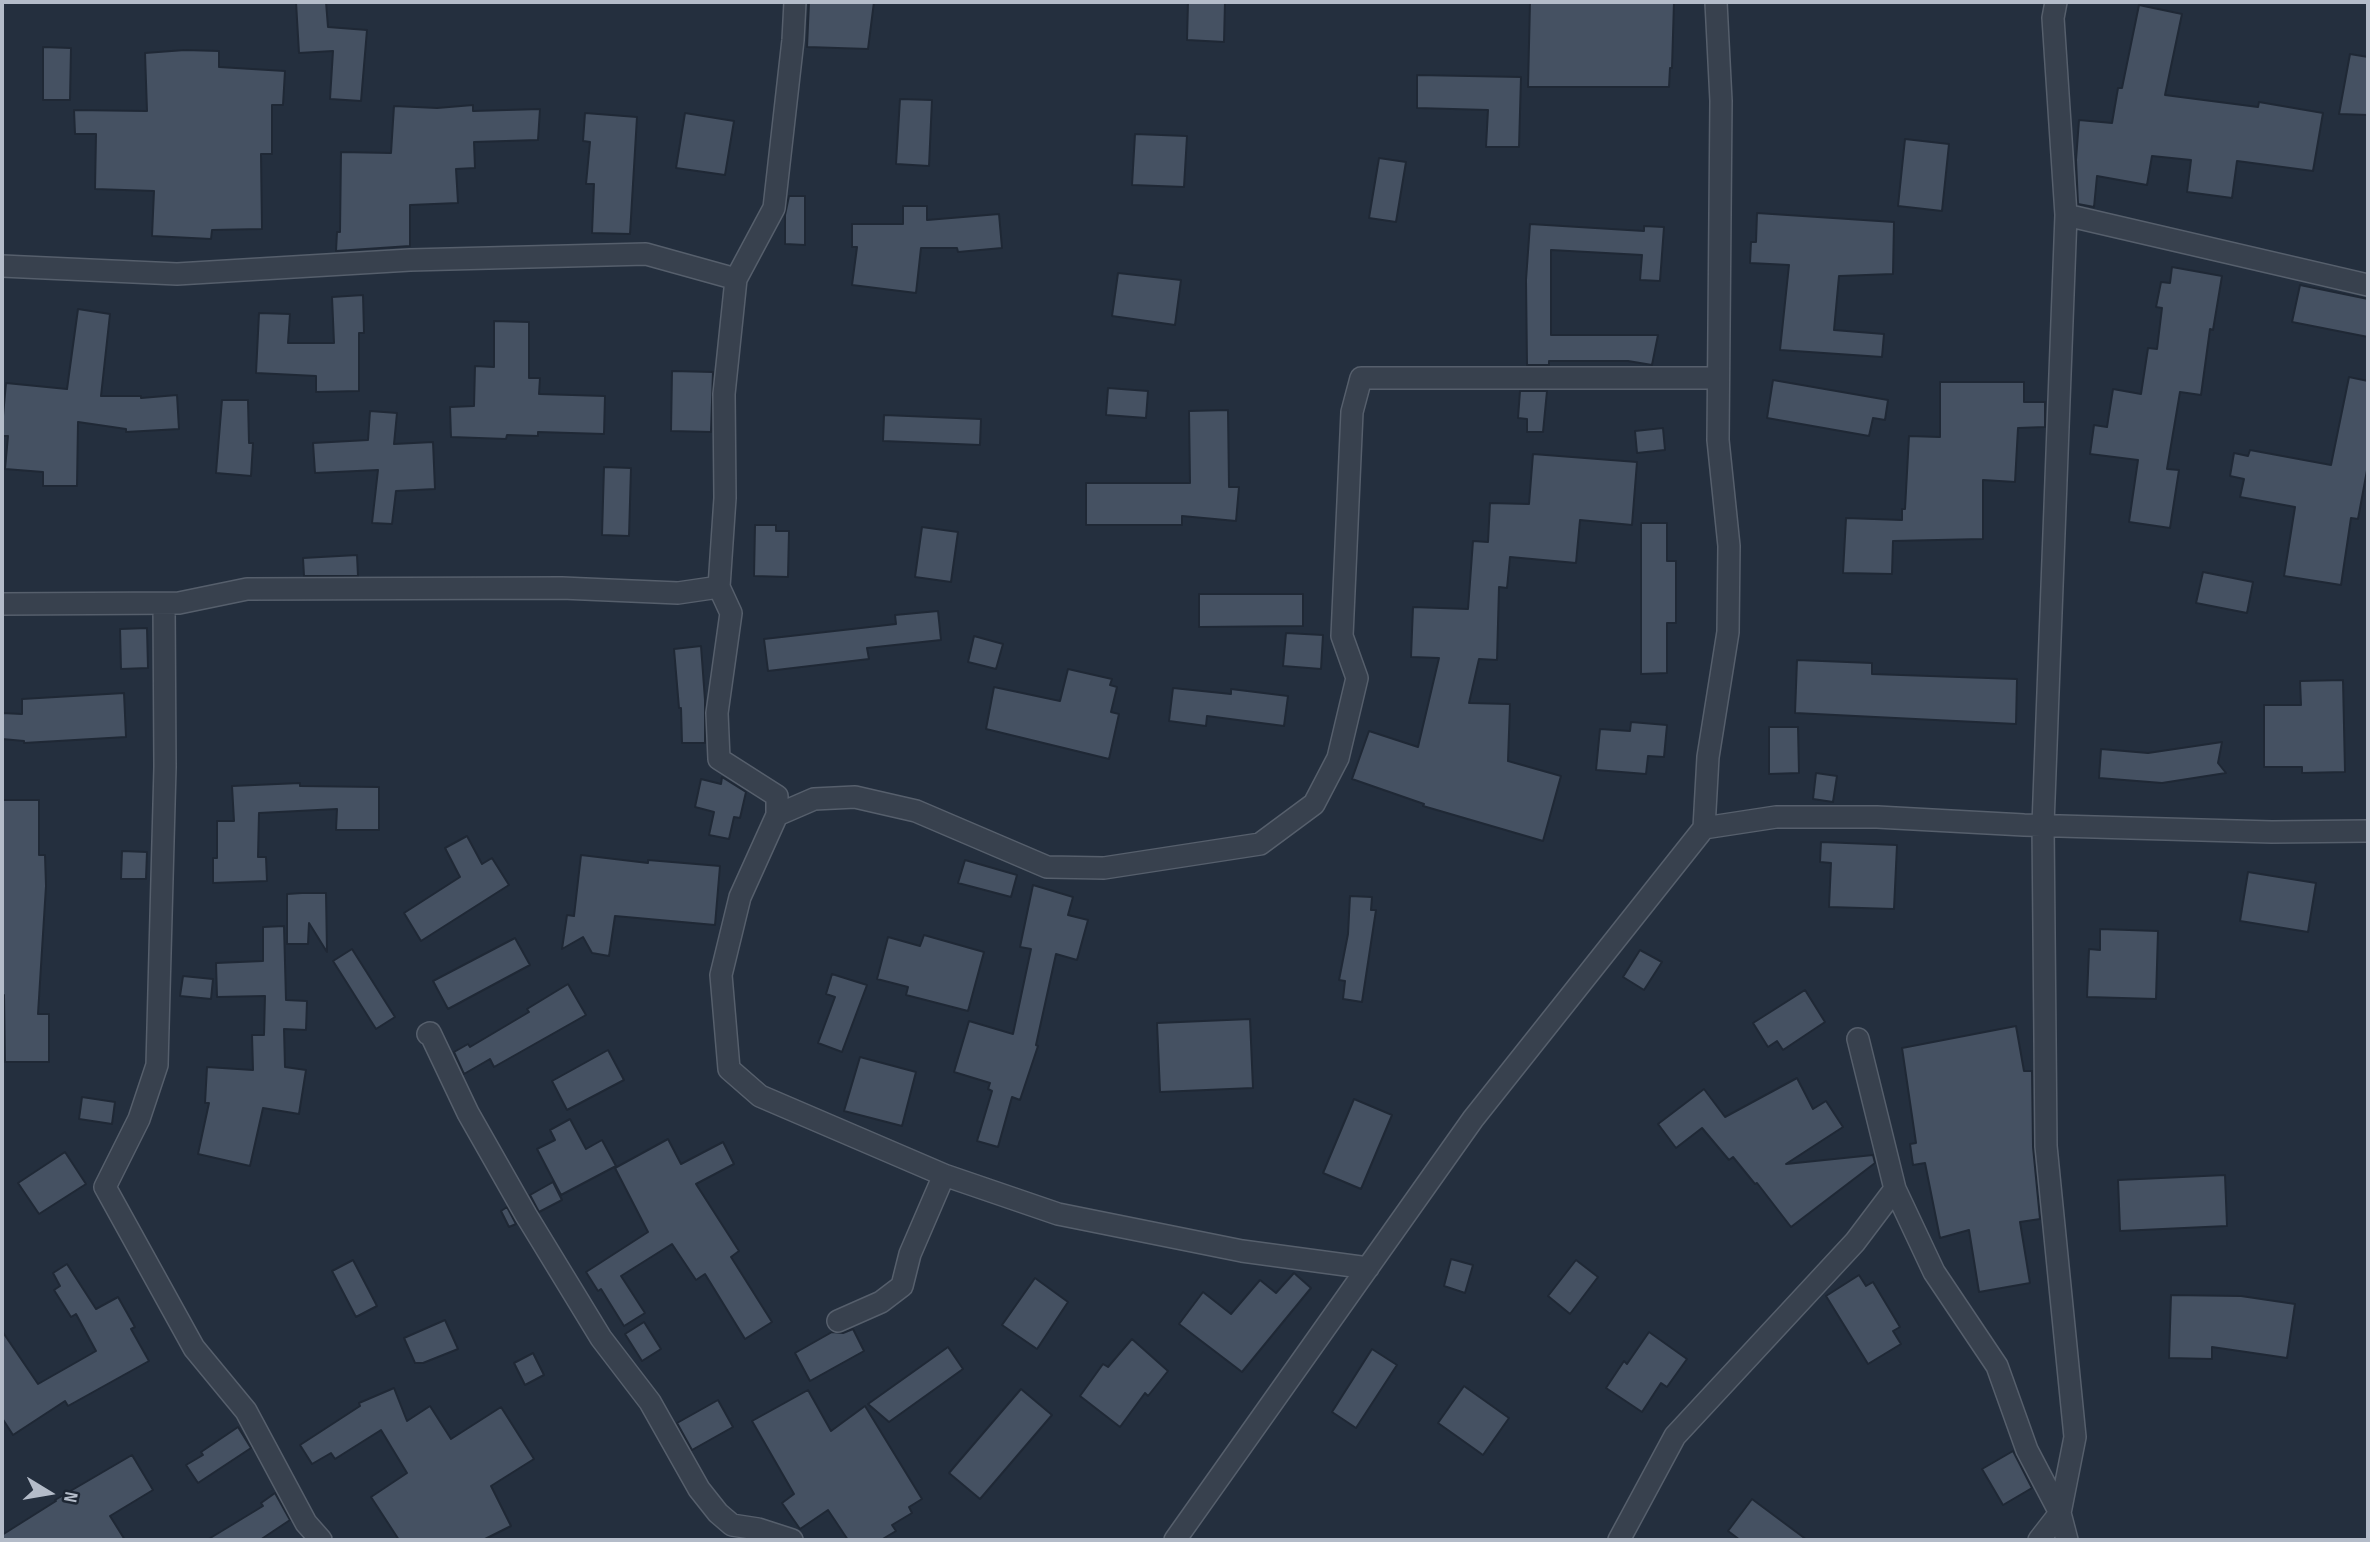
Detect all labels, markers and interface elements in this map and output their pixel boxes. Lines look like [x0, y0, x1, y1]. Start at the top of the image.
north arrow [14, 1458, 84, 1528]
text: N [58, 1490, 82, 1504]

